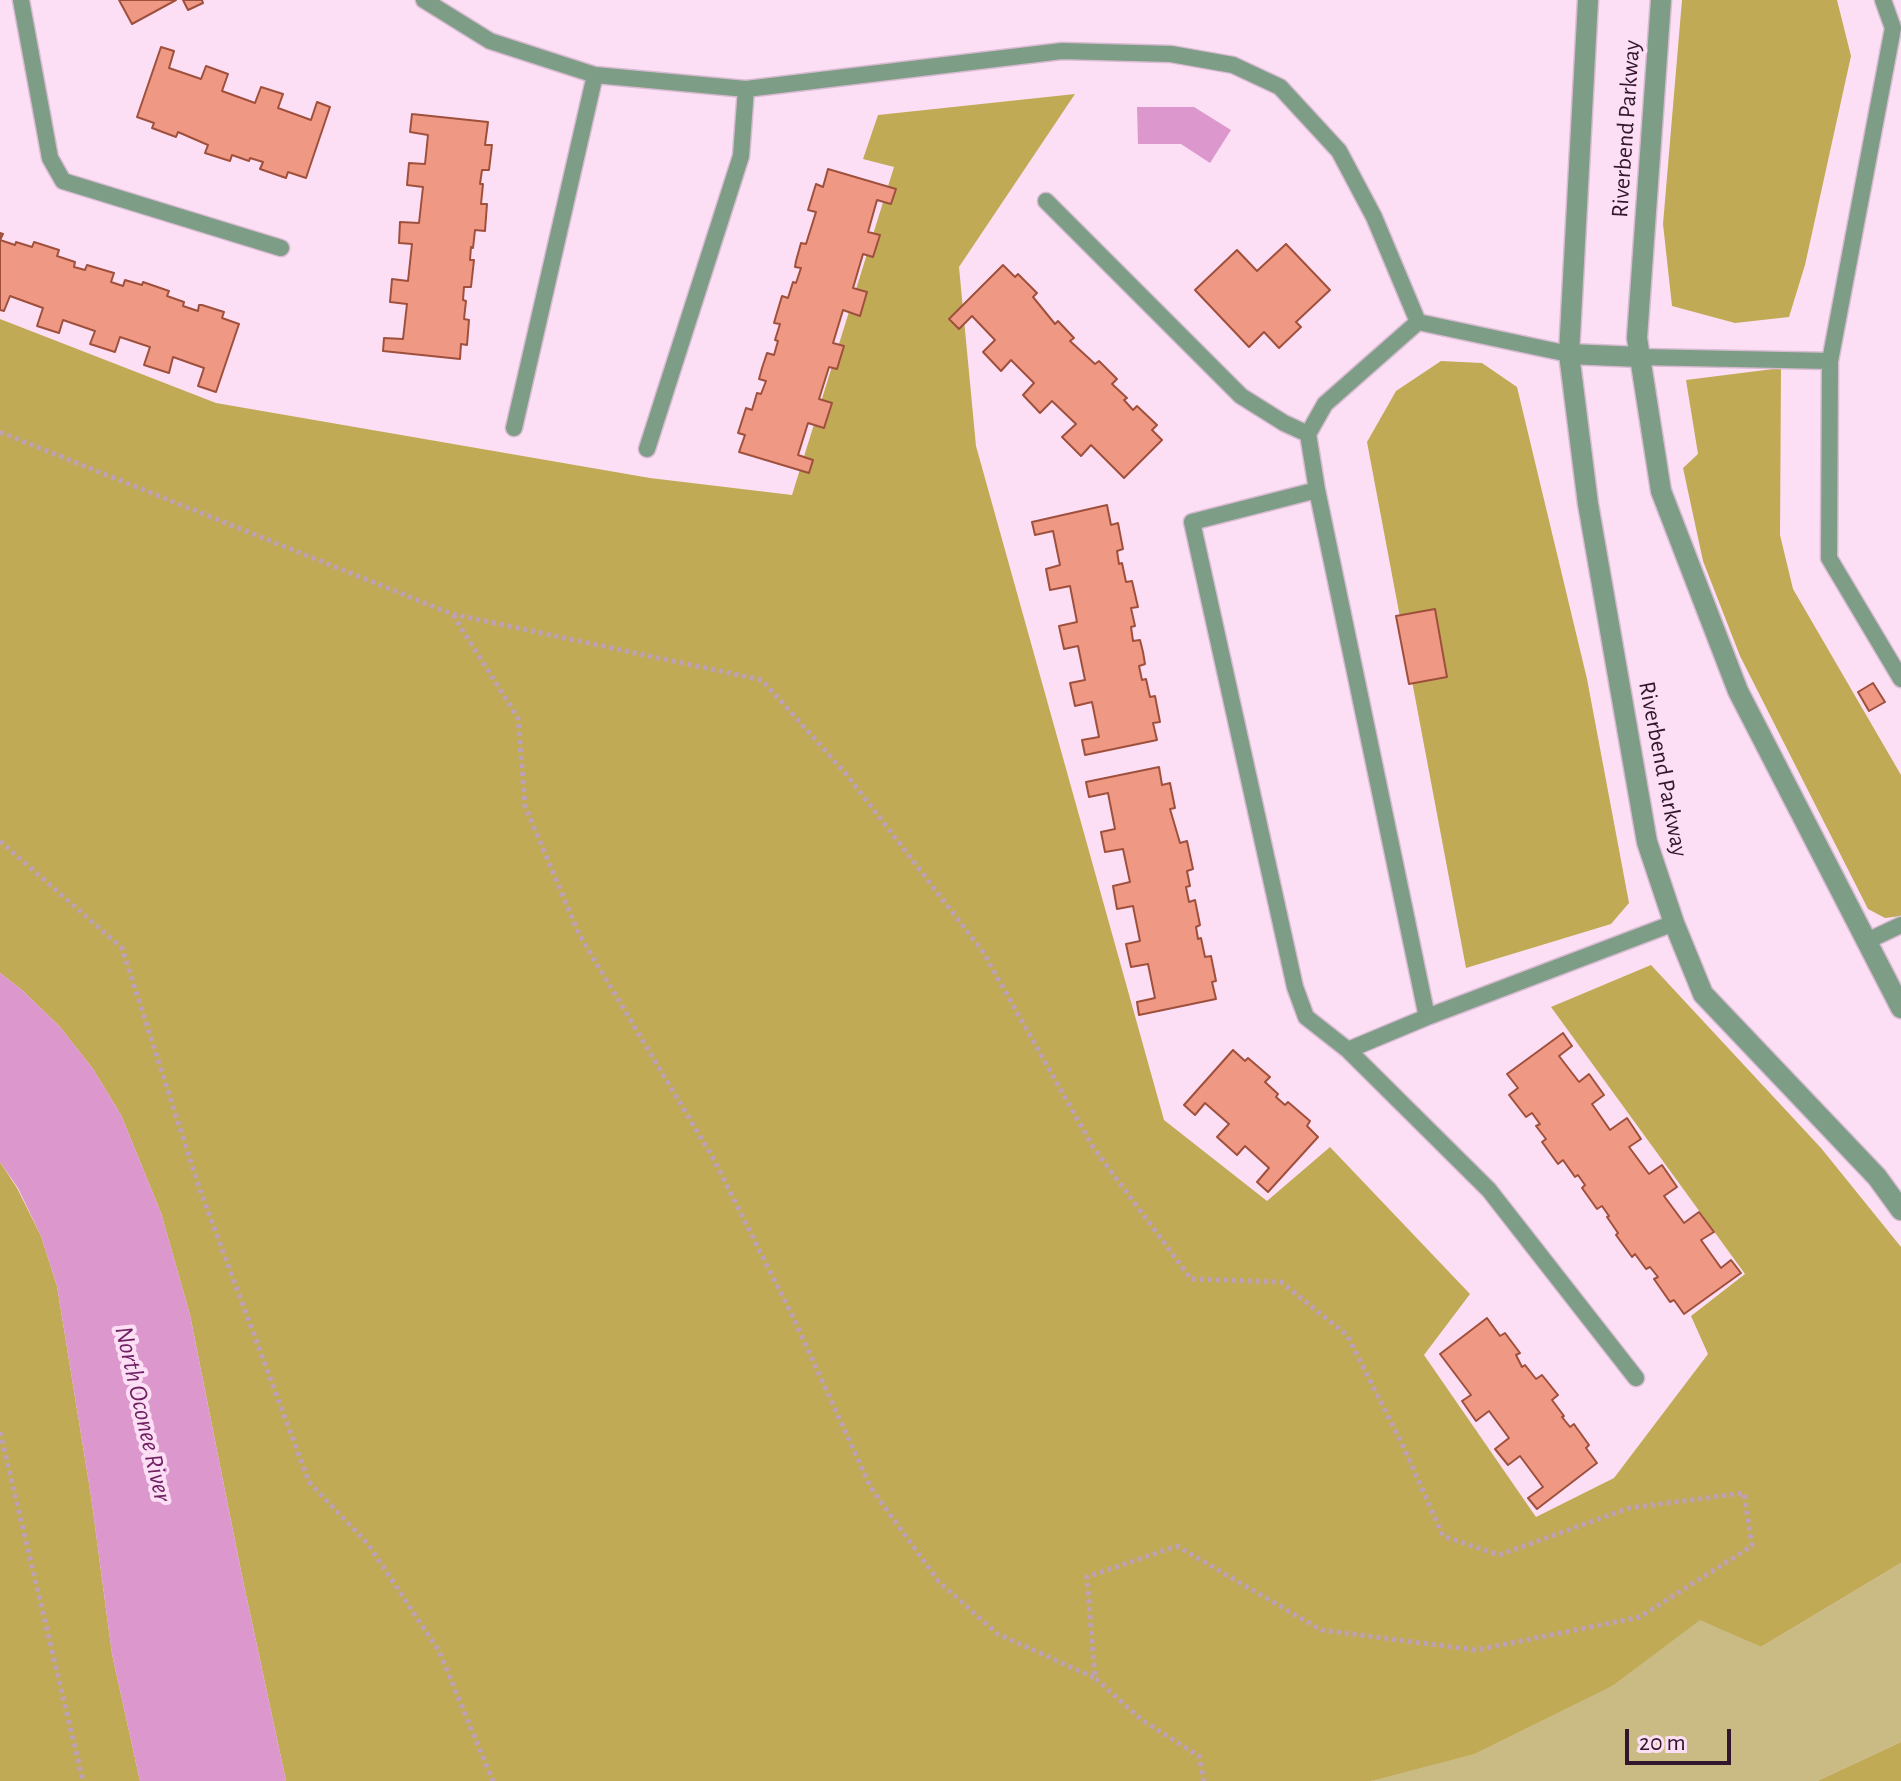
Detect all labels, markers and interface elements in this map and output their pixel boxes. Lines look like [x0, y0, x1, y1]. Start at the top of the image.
street label: Riverbend Parkway [1605, 39, 1647, 219]
street label: Riverbend Parkway [1632, 679, 1694, 859]
water label: North Oconee River [108, 1323, 178, 1505]
scale bar [1629, 1713, 1735, 1763]
text: 20 m [1639, 1731, 1686, 1755]

